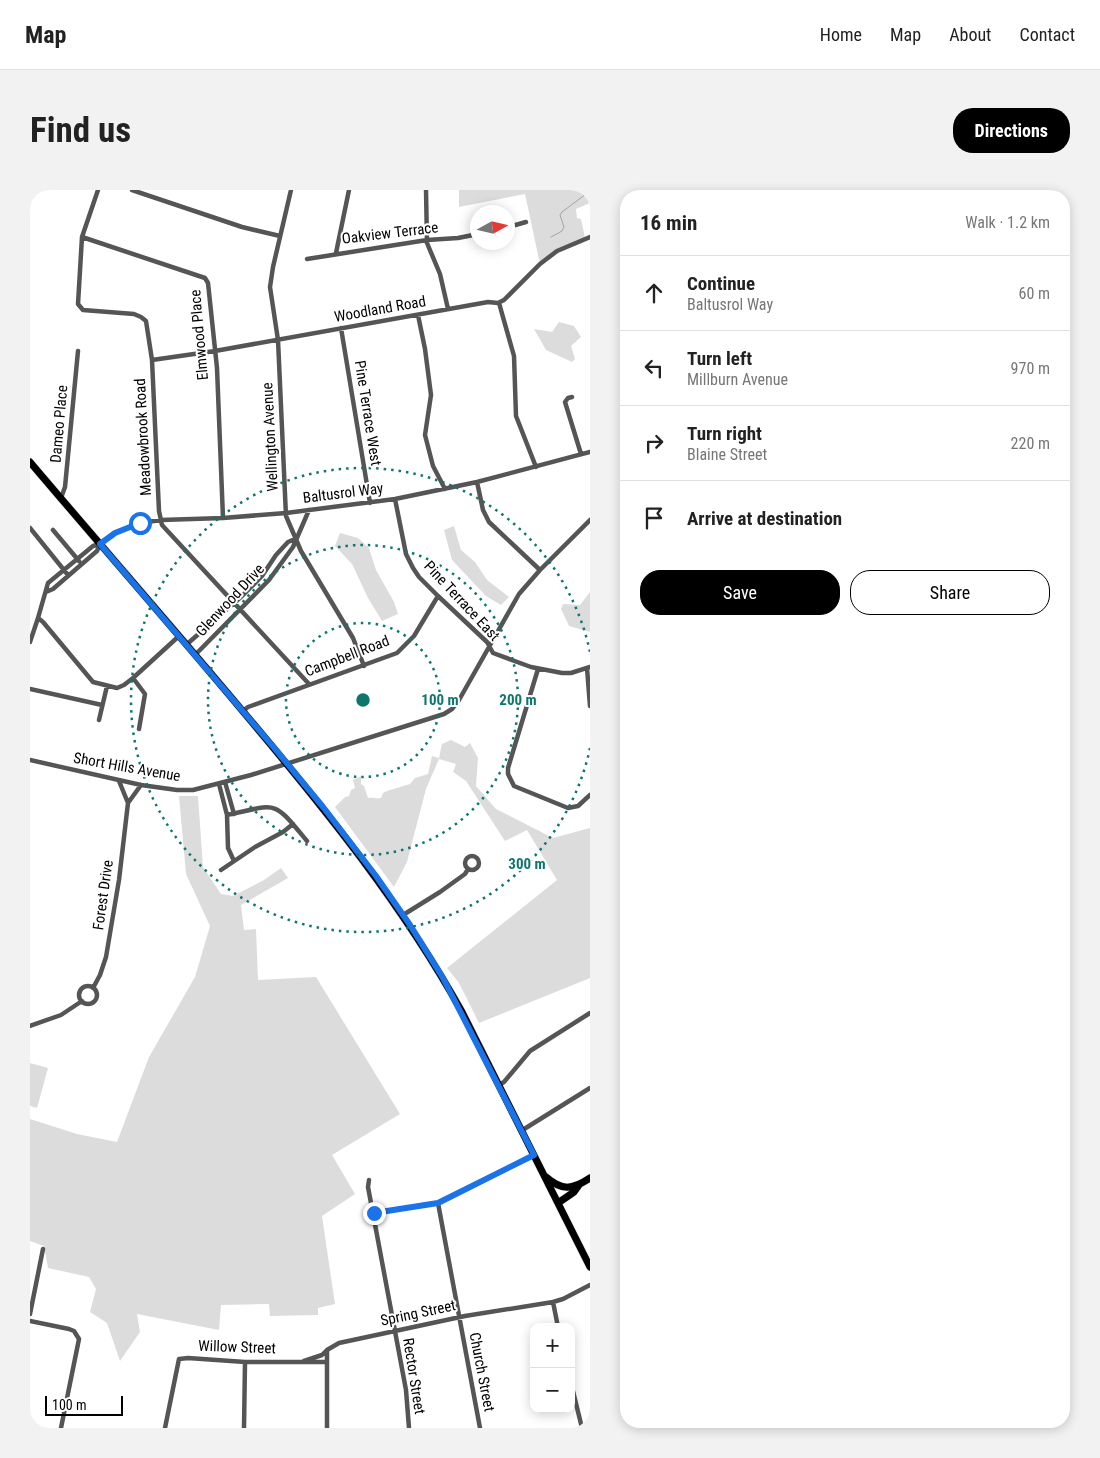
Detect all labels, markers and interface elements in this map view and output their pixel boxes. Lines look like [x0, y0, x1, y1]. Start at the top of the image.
text: Map [25, 21, 66, 49]
text: Home [820, 24, 862, 45]
text: Map [890, 24, 921, 45]
text: About [949, 24, 991, 45]
text: Contact [1019, 24, 1075, 45]
button: Directions [953, 108, 1070, 153]
text: Find us [30, 110, 131, 151]
north arrow [470, 205, 515, 250]
text: 16 min [640, 211, 697, 235]
text: Walk · 1.2 km [965, 213, 1050, 232]
street label: Oakview Terrace [341, 218, 439, 248]
text: Continue [687, 272, 755, 295]
icon: ahead [640, 279, 668, 307]
text: 60 m [1018, 284, 1050, 303]
street label: Elmwood Place [186, 289, 212, 381]
street label: Woodland Road [333, 292, 427, 326]
text: Baltusrol Way [687, 295, 773, 314]
text: Turn left [687, 347, 752, 370]
icon: left [640, 354, 668, 382]
street label: Pine Terrace West [351, 359, 385, 467]
text: 970 m [1011, 359, 1050, 378]
text: Millburn Avenue [687, 370, 788, 389]
street label: Meadowbrook Road [131, 378, 155, 496]
street label: Wellington Avenue [258, 382, 282, 492]
street label: Dameo Place [47, 384, 71, 464]
text: Turn right [687, 422, 762, 445]
icon: right [640, 429, 668, 457]
text: 220 m [1011, 434, 1050, 453]
text: Blaine Street [687, 445, 767, 464]
street label: Baltusrol Way [302, 479, 384, 507]
icon: arrive [640, 504, 668, 532]
text: Arrive at destination [687, 507, 842, 530]
route start [129, 512, 152, 535]
street label: Pine Terrace East [420, 557, 504, 645]
street label: Glenwood Drive [192, 560, 268, 640]
button: Save [640, 570, 840, 615]
button: Share [850, 570, 1050, 615]
street label: Campbell Road [302, 632, 392, 680]
centre of rings [354, 691, 372, 709]
text: 100 m [421, 691, 459, 709]
text: 200 m [499, 691, 537, 709]
street label: Short Hills Avenue [72, 749, 182, 785]
text: 300 m [508, 855, 546, 873]
street label: Forest Drive [89, 859, 117, 931]
route end [363, 1202, 386, 1225]
street label: Spring Street [379, 1296, 457, 1330]
map controls [530, 1323, 575, 1413]
button: + [530, 1323, 575, 1368]
street label: Church Street [466, 1331, 498, 1413]
street label: Willow Street [198, 1337, 276, 1357]
street label: Rector Street [399, 1337, 429, 1415]
button: − [530, 1368, 575, 1413]
scale bar [45, 1393, 122, 1416]
text: 100 m [52, 1397, 87, 1413]

